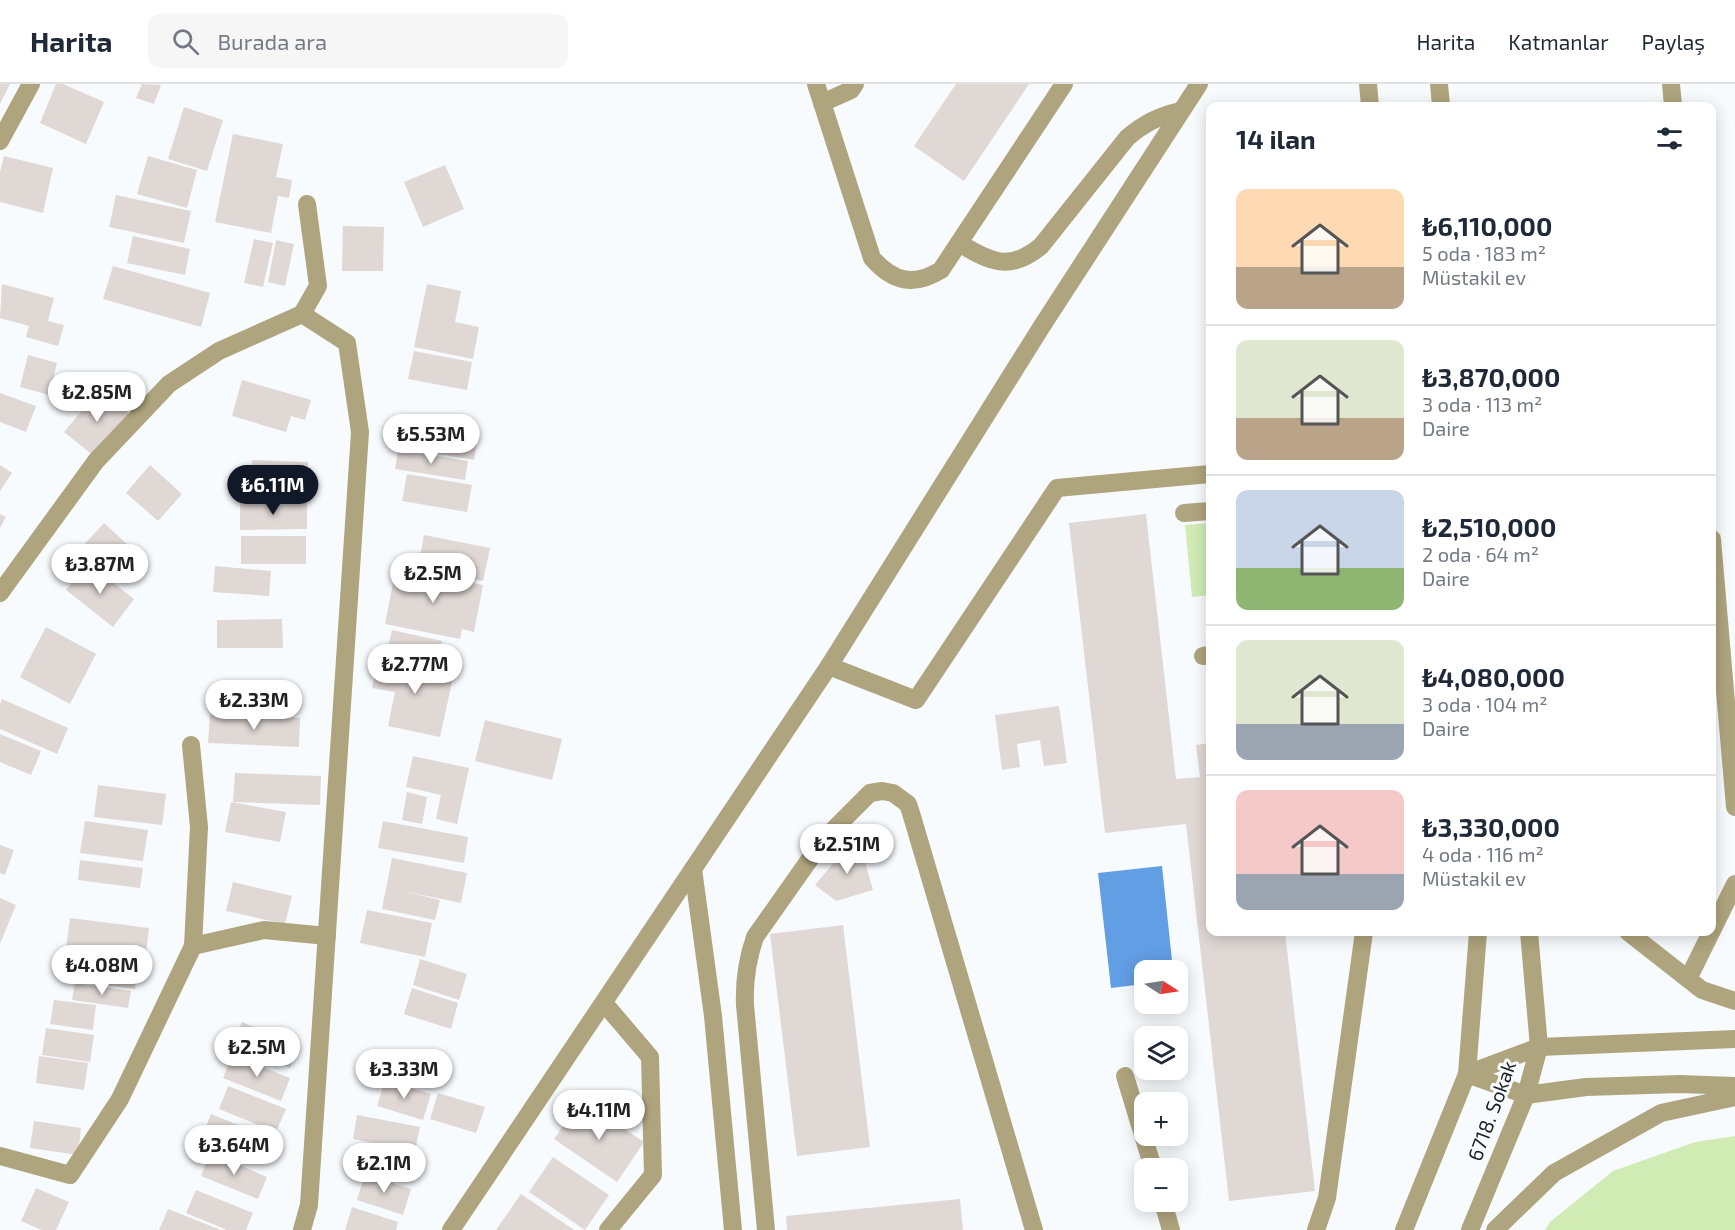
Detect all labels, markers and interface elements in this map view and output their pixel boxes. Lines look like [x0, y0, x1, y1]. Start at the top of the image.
search box [148, 14, 568, 68]
text: Harita [30, 24, 112, 58]
icon: search [169, 25, 202, 58]
text: Burada ara [217, 28, 327, 54]
text: Harita [1417, 29, 1475, 54]
text: Katmanlar [1508, 29, 1609, 54]
text: Paylaş [1642, 29, 1705, 54]
icon: filters [1653, 122, 1686, 155]
text: 14 ilan [1236, 123, 1316, 154]
text: ₺6,110,000 [1422, 210, 1552, 241]
icon: home [1284, 213, 1356, 285]
text: 5 oda · 183 m² [1422, 241, 1546, 265]
text: Müstakil ev [1422, 265, 1526, 289]
text: ₺3,870,000 [1422, 361, 1560, 392]
icon: home [1284, 364, 1356, 436]
pin: ₺2.85M [48, 372, 146, 423]
text: ₺2.85M [62, 379, 132, 403]
text: 3 oda · 113 m² [1422, 392, 1542, 416]
pin: ₺5.53M [382, 414, 480, 465]
text: Daire [1422, 416, 1470, 440]
text: ₺5.53M [397, 421, 465, 445]
pin: ₺6.11M [224, 465, 322, 516]
text: ₺6.11M [241, 472, 305, 496]
text: ₺2,510,000 [1422, 511, 1556, 542]
icon: home [1284, 514, 1356, 586]
text: 2 oda · 64 m² [1422, 542, 1539, 566]
pin: ₺3.87M [51, 544, 149, 595]
text: ₺3.87M [65, 551, 135, 575]
pin: ₺2.5M [391, 553, 475, 604]
text: ₺2.5M [404, 560, 462, 584]
text: Daire [1422, 566, 1470, 590]
pin: ₺2.77M [366, 644, 464, 695]
text: ₺2.77M [381, 651, 449, 675]
text: ₺4,080,000 [1422, 661, 1565, 692]
icon: home [1284, 664, 1356, 736]
pin: ₺2.33M [205, 680, 303, 731]
text: ₺2.33M [219, 687, 289, 711]
text: 3 oda · 104 m² [1422, 692, 1548, 716]
text: Daire [1422, 716, 1470, 740]
text: ₺3,330,000 [1422, 811, 1560, 842]
icon: home [1284, 814, 1356, 886]
pin: ₺2.51M [798, 824, 896, 875]
text: ₺2.51M [814, 831, 880, 855]
text: 4 oda · 116 m² [1422, 842, 1544, 866]
text: Müstakil ev [1422, 866, 1526, 890]
pin: ₺4.08M [53, 945, 151, 996]
text: ₺4.08M [66, 952, 138, 976]
north arrow [1134, 960, 1188, 1014]
map controls [1134, 960, 1188, 1212]
button: layers [1134, 1026, 1188, 1080]
pin: ₺2.5M [215, 1027, 299, 1078]
text: ₺2.5M [228, 1034, 286, 1058]
pin: ₺3.33M [355, 1049, 453, 1100]
text: ₺3.33M [369, 1056, 439, 1080]
street label: 6718. Sokak [1462, 1057, 1520, 1164]
pin: ₺4.11M [550, 1090, 648, 1141]
button: + [1134, 1092, 1188, 1146]
text: ₺4.11M [567, 1097, 631, 1121]
pin: ₺3.64M [185, 1125, 283, 1176]
text: ₺3.64M [199, 1132, 269, 1156]
pin: ₺2.1M [342, 1143, 426, 1194]
text: ₺2.1M [357, 1150, 411, 1174]
button: − [1134, 1158, 1188, 1212]

